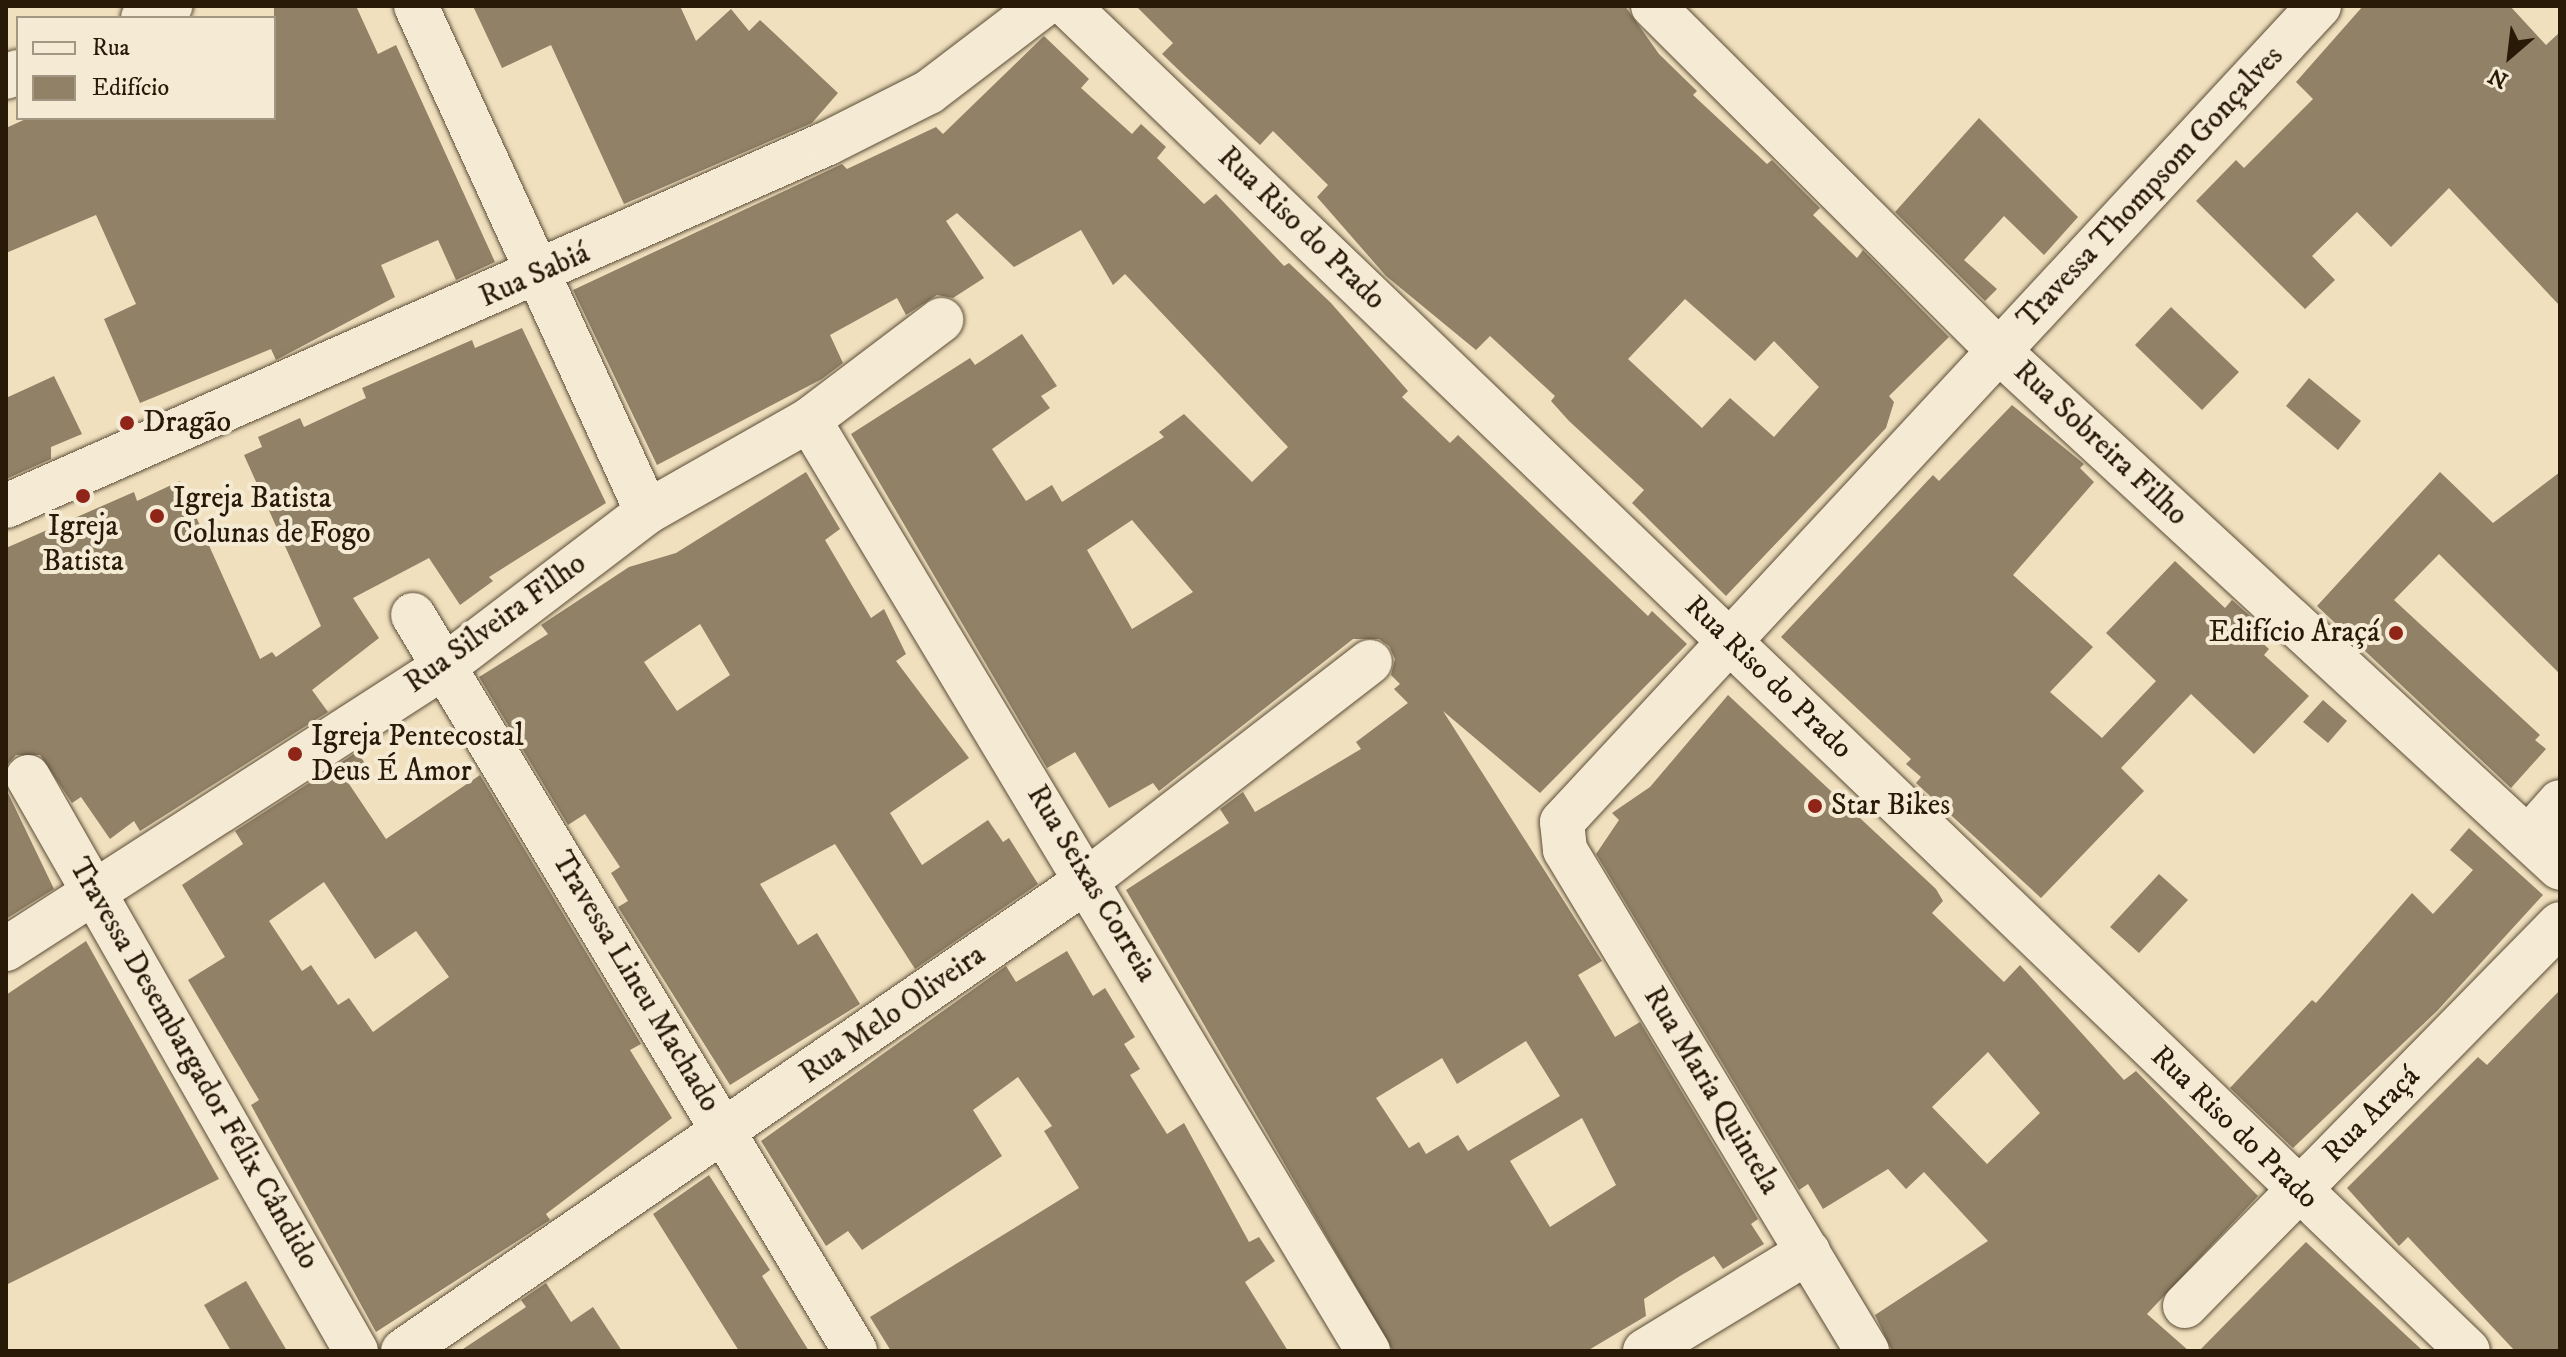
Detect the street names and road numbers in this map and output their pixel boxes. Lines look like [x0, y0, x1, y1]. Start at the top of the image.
street label: Travessa Thompsom Gonçalves [2010, 39, 2292, 337]
street label: Rua Riso do Prado [1210, 140, 1392, 318]
street label: Rua Sabiá [474, 236, 596, 316]
street label: Rua Sobreira Filho [2005, 354, 2195, 534]
street label: Rua Silveira Filho [399, 546, 593, 702]
street label: Rua Riso do Prado [1677, 589, 1859, 767]
street label: Rua Seixas Correia [1018, 779, 1164, 989]
street label: Travessa Lineu Machado [543, 845, 727, 1119]
street label: Travessa Desembargador Félix Cândido [60, 852, 326, 1276]
street label: Rua Melo Oliveira [793, 938, 993, 1092]
street label: Rua Maria Quintela [1635, 981, 1787, 1201]
street label: Rua Riso do Prado [2143, 1039, 2325, 1217]
street label: Rua Araçá [2316, 1059, 2428, 1171]

